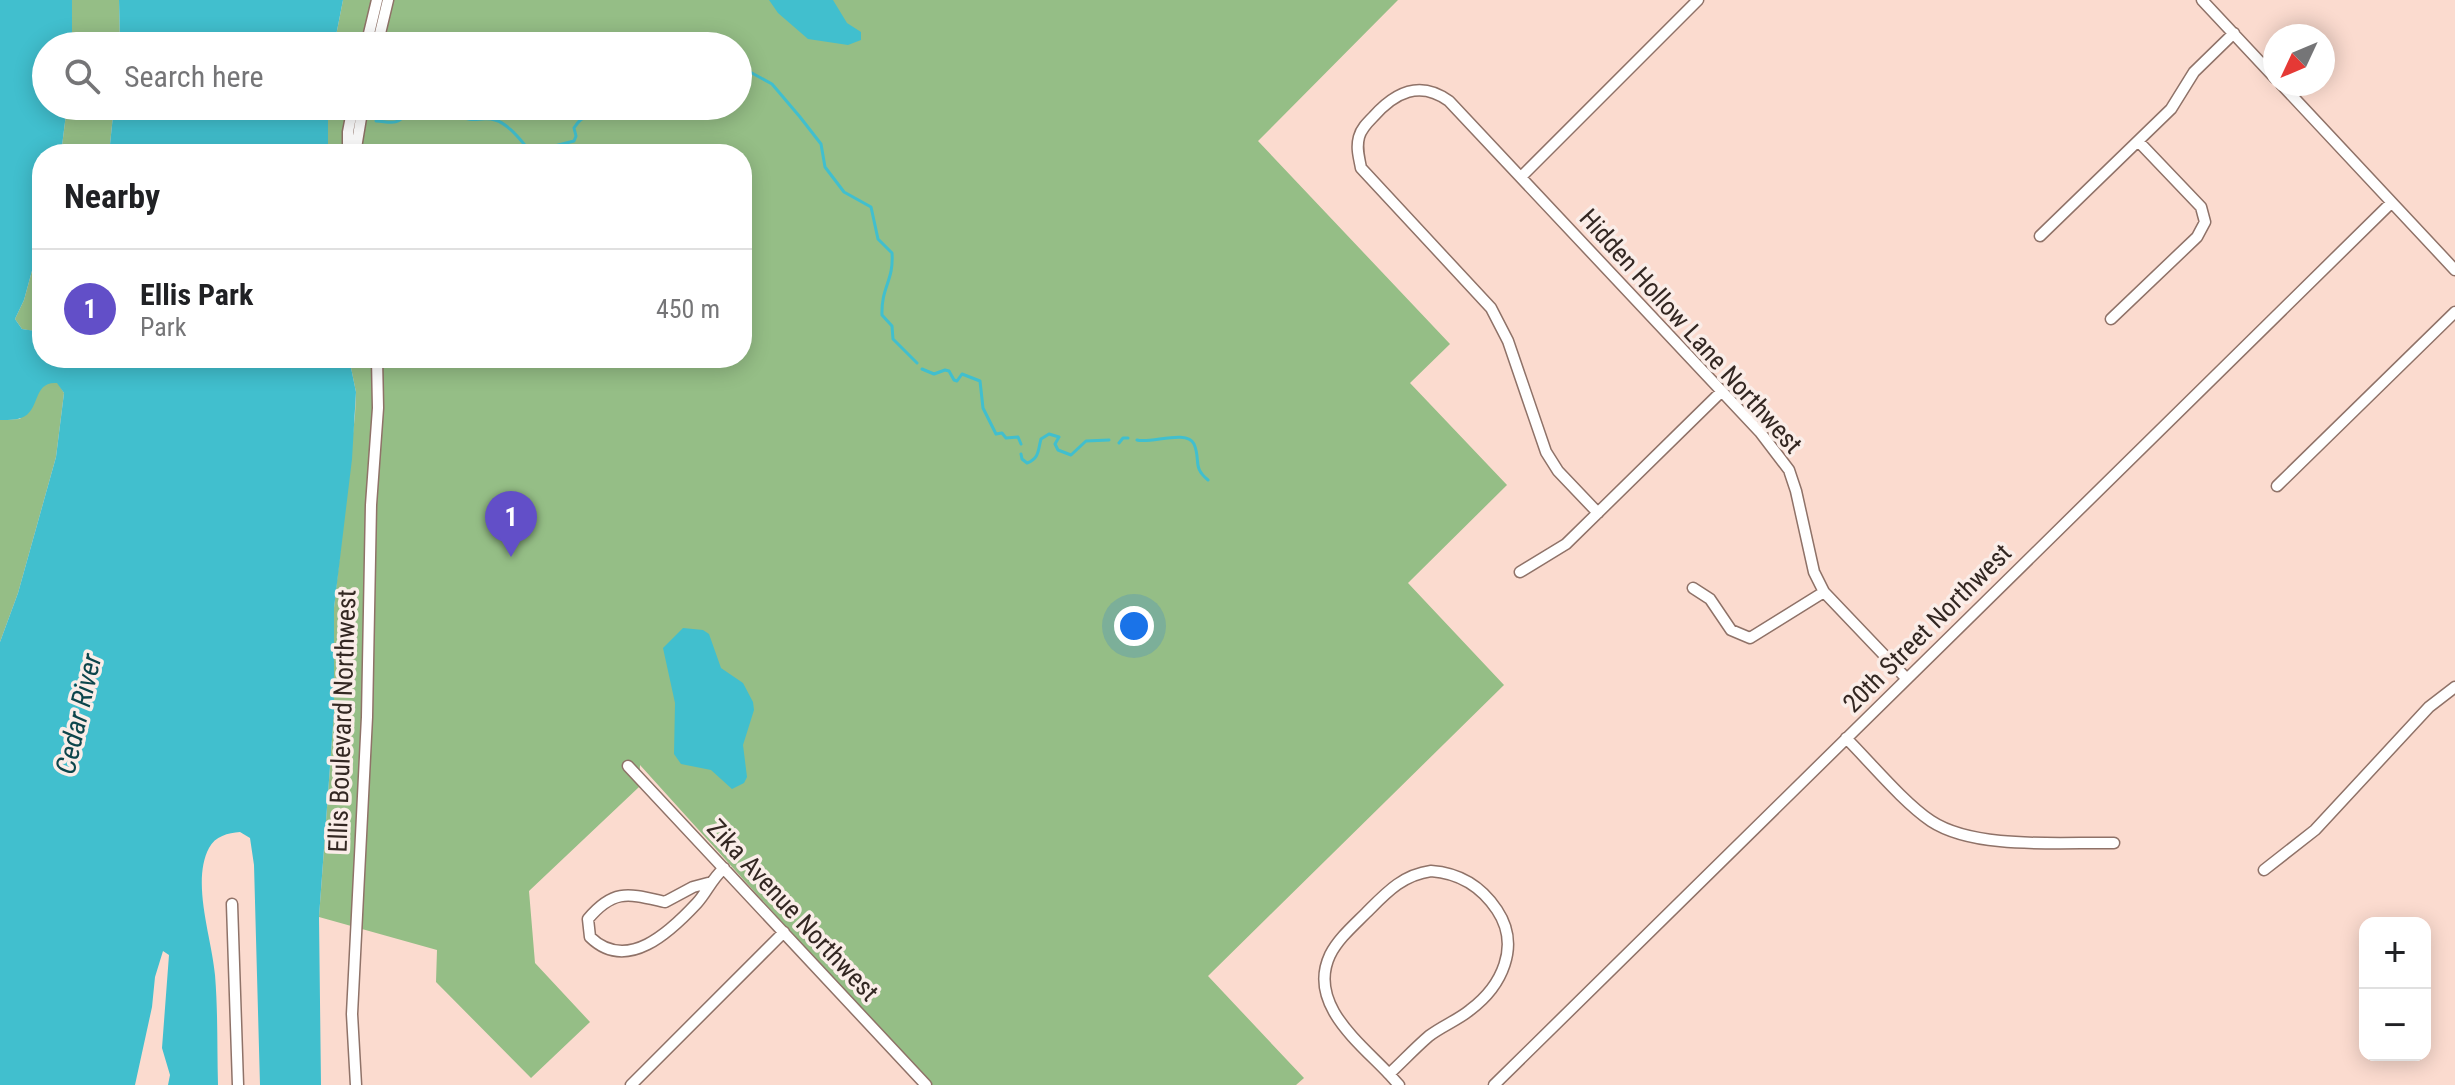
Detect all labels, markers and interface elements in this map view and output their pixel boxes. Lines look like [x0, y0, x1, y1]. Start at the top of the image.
north arrow [2263, 24, 2335, 96]
search box [32, 32, 752, 120]
icon: search [60, 54, 104, 98]
text: Search here [124, 59, 264, 94]
text: Nearby [64, 176, 160, 216]
street label: Hidden Hollow Lane Northwest [1574, 203, 1808, 459]
text: Ellis Park [140, 277, 253, 312]
text: 1 [83, 294, 97, 324]
text: 450 m [656, 294, 720, 324]
text: Park [140, 312, 186, 342]
pin: 1 [485, 491, 537, 557]
street label: 20th Street Northwest [1837, 538, 2017, 718]
street label: Ellis Boulevard Northwest [322, 589, 362, 853]
your location [1114, 606, 1154, 646]
water label: Cedar River [49, 650, 108, 777]
street label: Zika Avenue Northwest [701, 813, 885, 1007]
map controls [2359, 917, 2431, 1061]
button: + [2359, 917, 2431, 989]
button: − [2359, 989, 2431, 1061]

